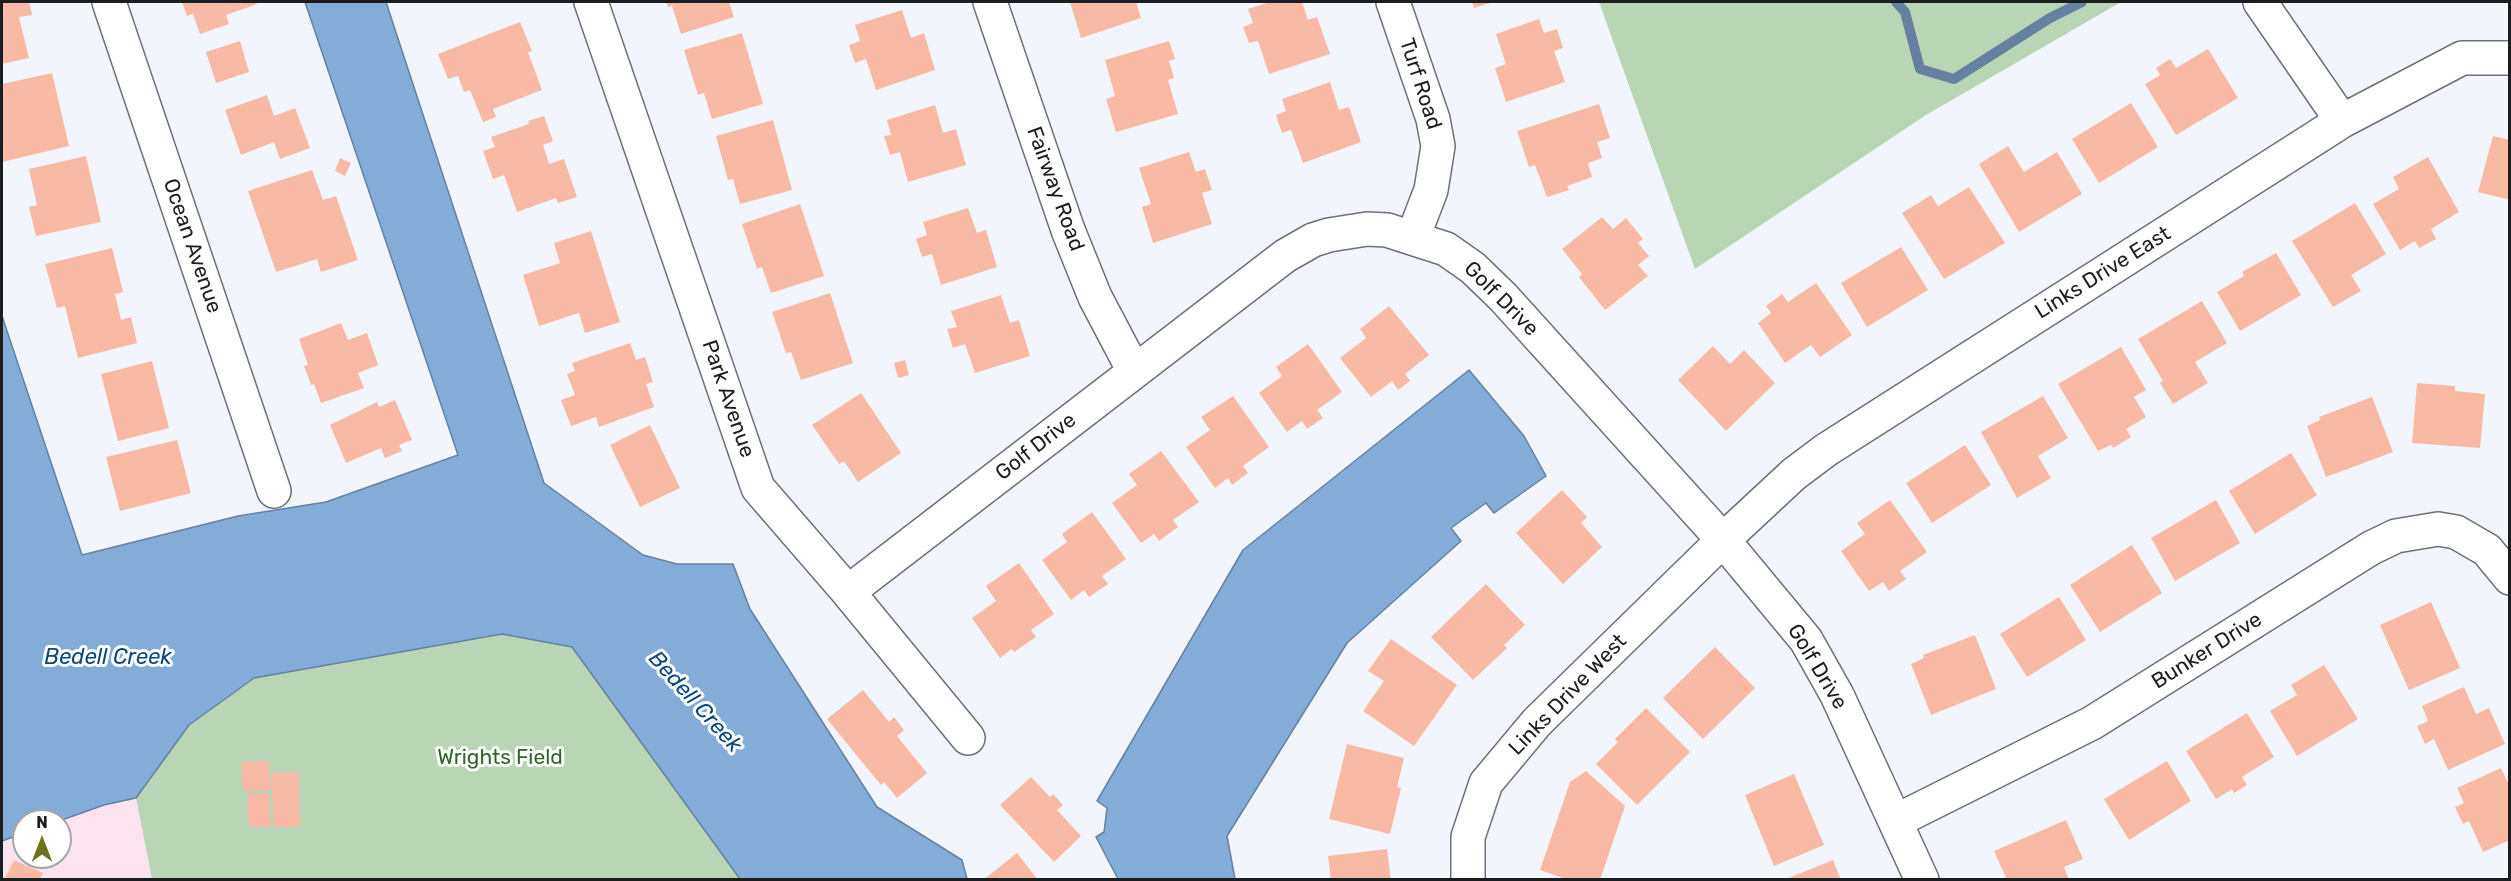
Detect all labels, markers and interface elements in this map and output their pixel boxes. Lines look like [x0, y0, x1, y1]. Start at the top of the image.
street label: Turf Road [1393, 35, 1447, 133]
street label: Fairway Road [1021, 123, 1089, 255]
street label: Ocean Avenue [157, 175, 227, 317]
street label: Links Drive East [2031, 221, 2175, 325]
street label: Golf Drive [1458, 256, 1544, 342]
street label: Park Avenue [696, 337, 760, 461]
street label: Golf Drive [991, 408, 1081, 486]
street label: Bunker Drive [2147, 607, 2267, 695]
street label: Golf Drive [1782, 620, 1852, 714]
street label: Links Drive West [1504, 629, 1632, 761]
water label: Bedell Creek [44, 645, 172, 671]
water label: Bedell Creek [643, 646, 747, 758]
park label: Wrights Field [437, 745, 563, 771]
north arrow [12, 809, 72, 869]
text: N [36, 813, 48, 832]

